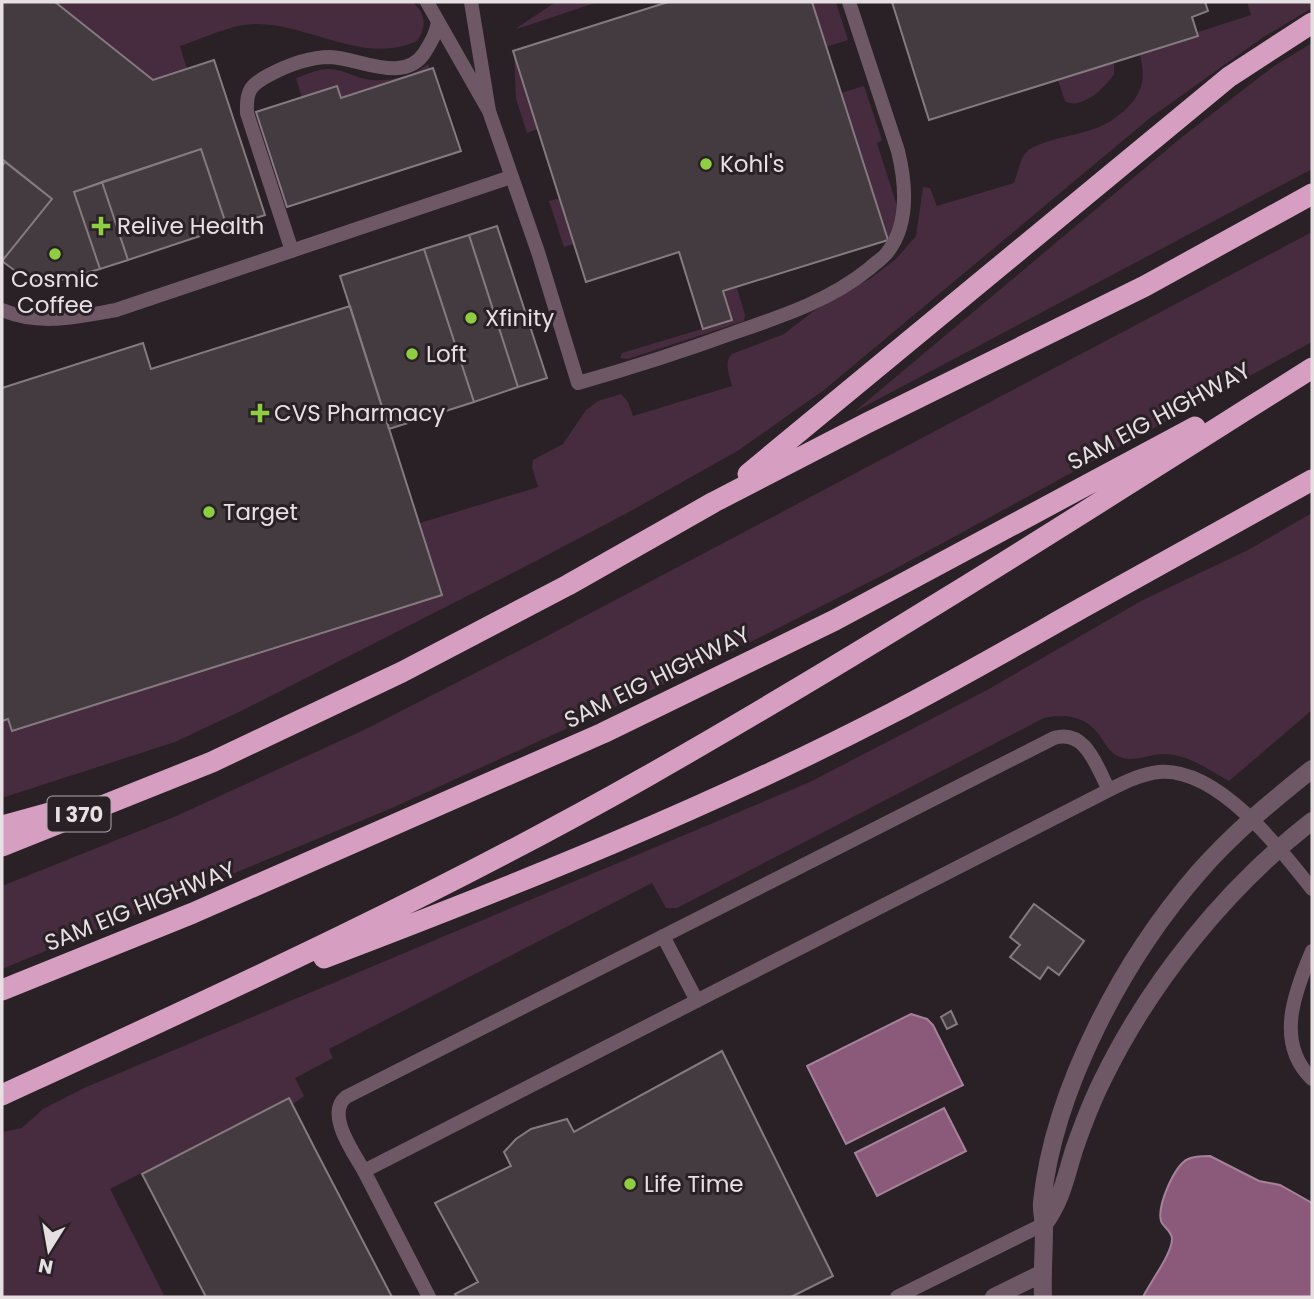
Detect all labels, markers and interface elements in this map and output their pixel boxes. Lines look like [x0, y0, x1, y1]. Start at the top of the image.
place label: Kohl's [720, 148, 785, 180]
marker: Kohl's [698, 156, 714, 172]
place label: Relive Health [117, 210, 264, 242]
marker: Relive Health [91, 216, 111, 236]
marker: Cosmic Coffee [47, 246, 63, 262]
place label: Cosmic Coffee [11, 263, 99, 321]
place label: Xfinity [485, 302, 554, 334]
marker: Xfinity [463, 310, 479, 326]
place label: Loft [426, 338, 467, 370]
marker: Loft [404, 346, 420, 362]
street label: SAM EIG HIGHWAY [1062, 354, 1256, 478]
place label: CVS Pharmacy [274, 397, 445, 429]
marker: CVS Pharmacy [252, 405, 268, 421]
place label: Target [223, 496, 298, 528]
marker: Target [201, 504, 217, 520]
street label: SAM EIG HIGHWAY [559, 618, 755, 736]
road number: I 370 [48, 796, 110, 832]
street label: SAM EIG HIGHWAY [40, 853, 240, 959]
place label: Life Time [644, 1168, 744, 1200]
marker: Life Time [622, 1176, 638, 1192]
north arrow [14, 1215, 84, 1285]
text: N [36, 1252, 55, 1281]

